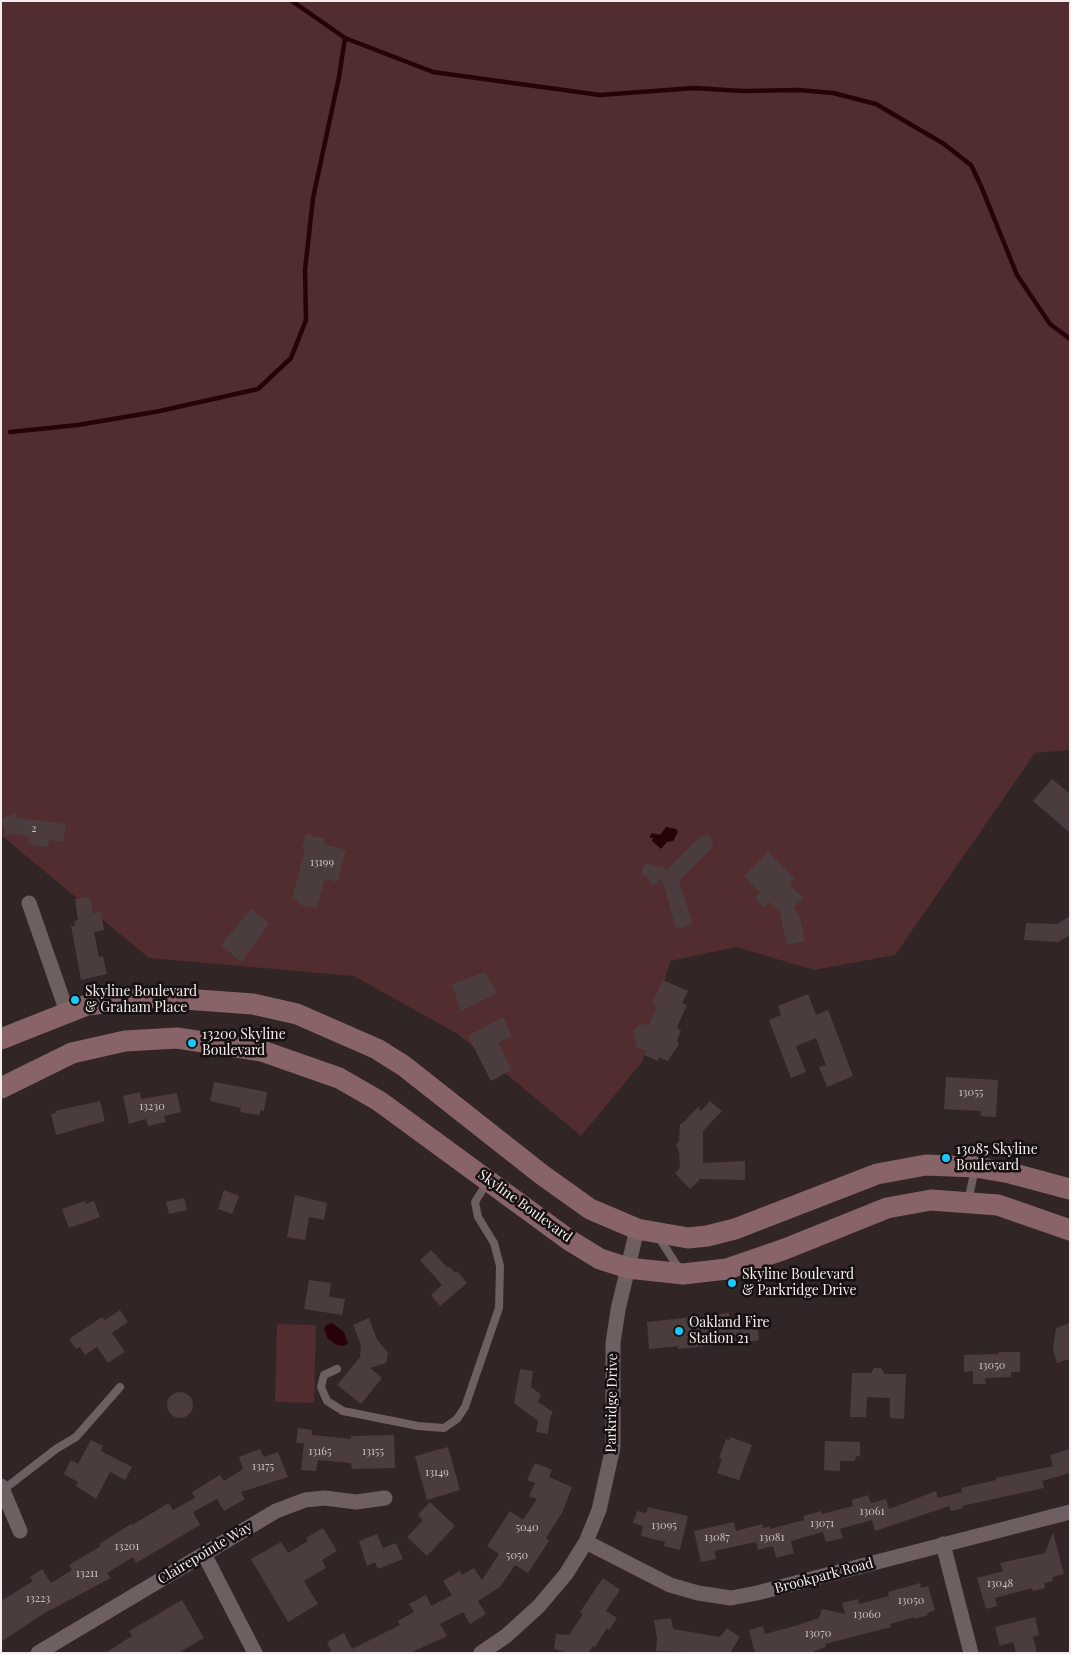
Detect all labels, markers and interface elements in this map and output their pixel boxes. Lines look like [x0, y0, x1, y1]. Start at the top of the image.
house number: 2 [31, 822, 37, 836]
house number: 13199 [310, 856, 334, 870]
place label: Skyline Boulevard & Graham Place [85, 984, 197, 1016]
marker: Skyline Boulevard & Graham Place [69, 994, 81, 1006]
place label: 13200 Skyline Boulevard [202, 1027, 286, 1060]
marker: 13200 Skyline Boulevard [186, 1037, 198, 1049]
house number: 13055 [959, 1086, 983, 1100]
house number: 13230 [139, 1100, 165, 1114]
place label: 13085 Skyline Boulevard [956, 1142, 1038, 1174]
marker: 13085 Skyline Boulevard [940, 1152, 952, 1164]
street label: Skyline Boulevard [475, 1166, 575, 1246]
place label: Skyline Boulevard & Parkridge Drive [742, 1267, 856, 1300]
marker: Skyline Boulevard & Parkridge Drive [726, 1277, 738, 1289]
place label: Oakland Fire Station 21 [689, 1315, 770, 1348]
marker: Oakland Fire Station 21 [673, 1325, 685, 1337]
street label: Parkridge Drive [603, 1353, 621, 1453]
house number: 13050 [979, 1359, 1005, 1373]
house number: 13165 [308, 1445, 332, 1459]
house number: 13155 [362, 1445, 384, 1459]
house number: 13175 [252, 1460, 274, 1474]
house number: 13149 [425, 1466, 449, 1480]
house number: 13061 [859, 1505, 885, 1519]
house number: 13071 [810, 1517, 834, 1531]
street label: Clairepointe Way [155, 1518, 255, 1588]
house number: 13095 [651, 1519, 677, 1533]
house number: 5040 [515, 1521, 539, 1535]
house number: 13087 [704, 1531, 730, 1545]
house number: 13081 [759, 1531, 785, 1545]
house number: 13201 [115, 1540, 139, 1554]
house number: 5050 [506, 1549, 528, 1563]
street label: Brookpark Road [773, 1555, 875, 1597]
house number: 13211 [76, 1567, 98, 1581]
house number: 13048 [987, 1577, 1013, 1591]
house number: 13223 [26, 1592, 50, 1606]
house number: 13050 [898, 1594, 924, 1608]
house number: 13060 [853, 1608, 881, 1622]
house number: 13070 [805, 1627, 831, 1641]

